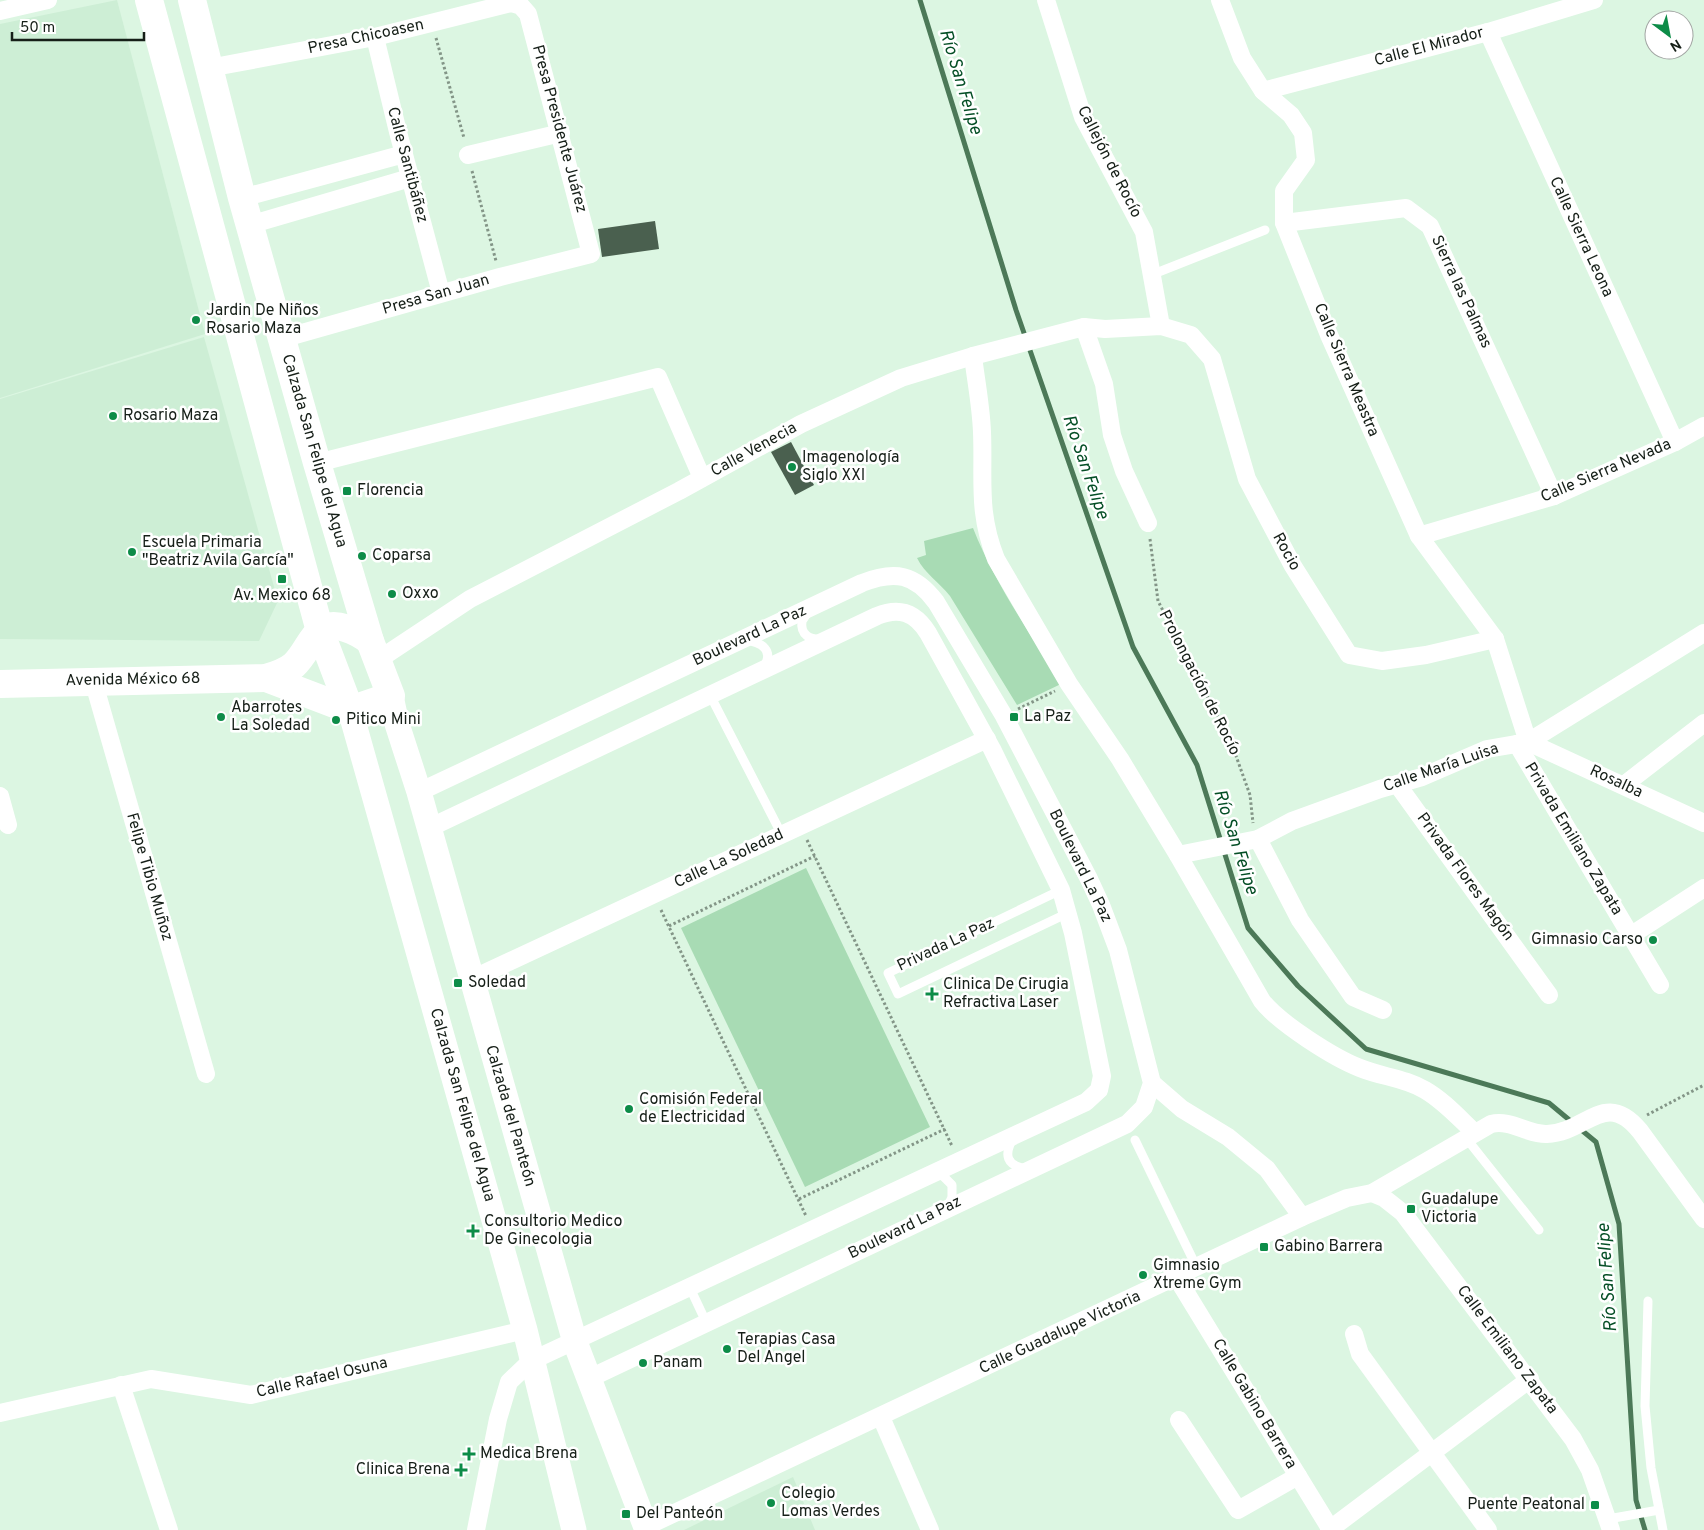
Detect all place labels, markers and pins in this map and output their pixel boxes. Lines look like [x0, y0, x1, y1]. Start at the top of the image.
place label: Jardin De Niños Rosario Maza [206, 301, 319, 339]
marker: Jardin De Niños Rosario Maza [190, 314, 202, 326]
place label: Rosario Maza [123, 406, 218, 426]
marker: Rosario Maza [107, 410, 119, 422]
place label: Imagenología Siglo XXI [802, 448, 900, 486]
marker: Imagenología Siglo XXI [786, 461, 798, 473]
place label: Florencia [357, 481, 423, 501]
marker: Florencia [341, 485, 353, 497]
place label: Escuela Primaria "Beatriz Avila García" [142, 533, 294, 571]
marker: Escuela Primaria "Beatriz Avila García" [126, 546, 138, 558]
place label: Coparsa [372, 546, 431, 566]
marker: Coparsa [356, 550, 368, 562]
marker: Av. Mexico 68 [276, 573, 288, 585]
place label: Oxxo [402, 584, 439, 604]
place label: Av. Mexico 68 [233, 586, 331, 606]
marker: Oxxo [386, 588, 398, 600]
place label: Abarrotes La Soledad [231, 698, 310, 736]
place label: La Paz [1024, 707, 1071, 727]
place label: Pitico Mini [346, 710, 421, 730]
marker: Abarrotes La Soledad [215, 711, 227, 723]
marker: La Paz [1008, 711, 1020, 723]
marker: Pitico Mini [330, 714, 342, 726]
place label: Gimnasio Carso [1531, 930, 1643, 950]
marker: Gimnasio Carso [1647, 934, 1659, 946]
place label: Soledad [468, 973, 526, 993]
place label: Clinica De Cirugia Refractiva Laser [943, 975, 1069, 1013]
marker: Soledad [452, 977, 464, 989]
marker: Clinica De Cirugia Refractiva Laser [925, 987, 939, 1001]
place label: Comisión Federal de Electricidad [639, 1090, 762, 1128]
marker: Comisión Federal de Electricidad [623, 1103, 635, 1115]
place label: Guadalupe Victoria [1421, 1190, 1498, 1228]
marker: Guadalupe Victoria [1405, 1203, 1417, 1215]
place label: Consultorio Medico De Ginecologia [484, 1212, 622, 1250]
marker: Consultorio Medico De Ginecologia [466, 1224, 480, 1238]
place label: Gabino Barrera [1274, 1237, 1383, 1257]
marker: Gabino Barrera [1258, 1241, 1270, 1253]
place label: Gimnasio Xtreme Gym [1153, 1256, 1242, 1294]
marker: Gimnasio Xtreme Gym [1137, 1269, 1149, 1281]
place label: Terapias Casa Del Angel [737, 1330, 836, 1368]
marker: Terapias Casa Del Angel [721, 1343, 733, 1355]
place label: Panam [653, 1353, 703, 1373]
marker: Panam [637, 1357, 649, 1369]
place label: Medica Brena [480, 1444, 577, 1464]
marker: Medica Brena [462, 1447, 476, 1461]
place label: Clinica Brena [356, 1460, 450, 1480]
marker: Clinica Brena [454, 1463, 468, 1477]
place label: Colegio Lomas Verdes [781, 1484, 880, 1522]
place label: Puente Peatonal [1467, 1495, 1585, 1515]
marker: Colegio Lomas Verdes [765, 1497, 777, 1509]
marker: Puente Peatonal [1589, 1499, 1601, 1511]
place label: Del Panteón [636, 1504, 723, 1524]
marker: Del Panteón [620, 1508, 632, 1520]

